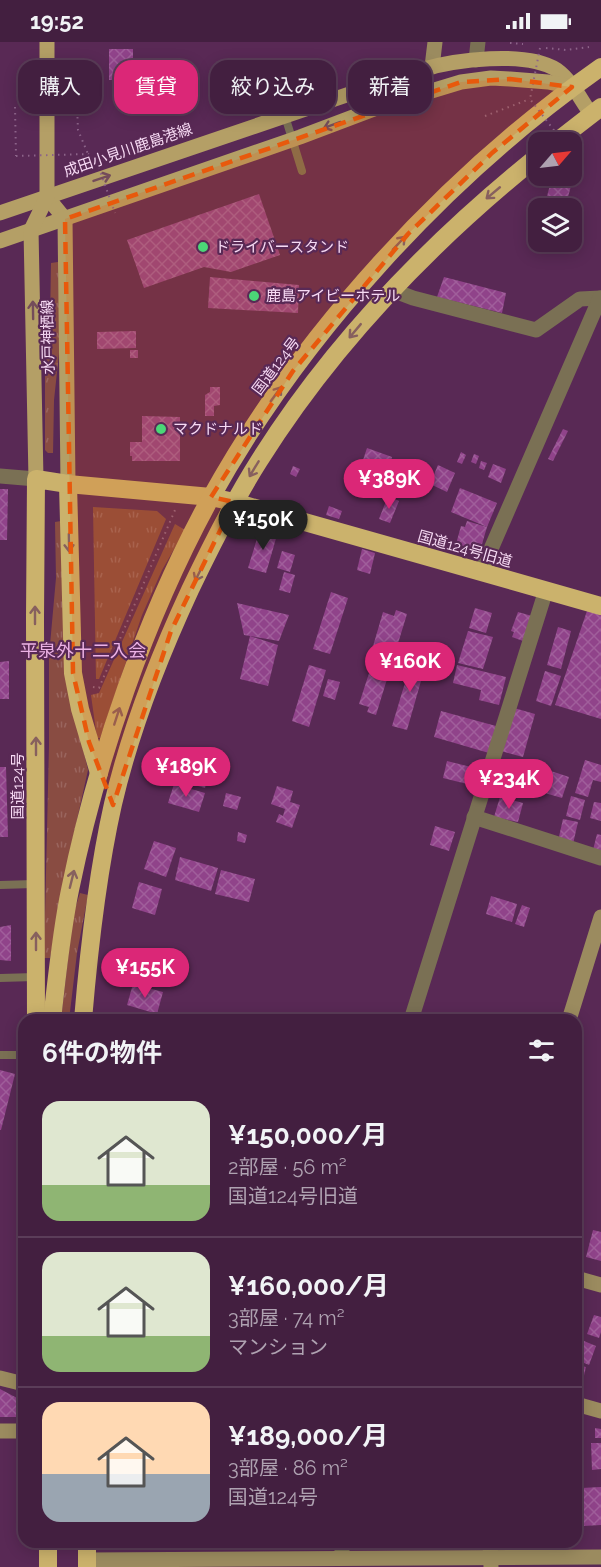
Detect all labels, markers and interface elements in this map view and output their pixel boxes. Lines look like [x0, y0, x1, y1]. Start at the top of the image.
text: 19:52 [30, 8, 84, 34]
chip: 購入 [18, 60, 102, 114]
chip: 賃貸 [114, 60, 198, 114]
chip: 絞り込み [210, 60, 336, 114]
chip: 新着 [348, 60, 432, 114]
street label: 成田小見川鹿島港線 [61, 120, 195, 180]
one-way arrow [324, 120, 342, 131]
north arrow [528, 132, 582, 186]
map controls [528, 132, 582, 252]
one-way arrow [92, 171, 111, 182]
one-way arrow [485, 187, 501, 200]
button: layers [528, 198, 582, 252]
one-way arrow [392, 236, 406, 251]
place label: ドライバースタンド [215, 238, 349, 256]
marker: ドライバースタンド [196, 240, 210, 254]
place label: 鹿島アイビーホテル [266, 287, 400, 305]
marker: 鹿島アイビーホテル [247, 289, 261, 303]
street label: 水戸神栖線 [38, 299, 58, 375]
one-way arrow [27, 300, 38, 320]
one-way arrow [348, 323, 362, 338]
street label: 国道124号 [249, 334, 303, 398]
one-way arrow [270, 387, 282, 403]
place label: マクドナルド [173, 420, 263, 438]
marker: マクドナルド [154, 422, 168, 436]
pin: ¥389K [347, 459, 431, 510]
one-way arrow [247, 460, 259, 477]
text: ¥389K [358, 466, 420, 490]
pin: ¥150K [221, 500, 305, 551]
text: ¥150K [233, 507, 293, 531]
street label: 国道124号旧道 [416, 527, 514, 571]
one-way arrow [63, 532, 75, 552]
one-way arrow [192, 564, 204, 582]
one-way arrow [29, 606, 41, 626]
district label: 平泉外十二入会 [20, 640, 146, 661]
pin: ¥160K [368, 642, 452, 693]
text: ¥160K [379, 649, 441, 673]
one-way arrow [112, 707, 123, 726]
one-way arrow [30, 736, 42, 756]
pin: ¥189K [144, 747, 228, 798]
street label: 国道124号 [9, 752, 27, 820]
text: ¥189K [155, 754, 217, 778]
pin: ¥234K [467, 759, 551, 810]
text: ¥234K [478, 766, 540, 790]
one-way arrow [67, 870, 79, 889]
one-way arrow [30, 931, 42, 951]
pin: ¥155K [103, 948, 187, 999]
text: ¥155K [115, 955, 175, 979]
icon: filters [525, 1034, 558, 1067]
text: 6件の物件 [42, 1038, 162, 1068]
text: ¥150,000/月 [228, 1120, 388, 1150]
icon: home [90, 1125, 162, 1197]
text: 2部屋 · 56 m² [228, 1155, 347, 1179]
text: 国道124号旧道 [228, 1184, 358, 1208]
text: ¥160,000/月 [228, 1271, 389, 1301]
icon: home [90, 1276, 162, 1348]
text: 3部屋 · 74 m² [228, 1306, 345, 1330]
text: マンション [228, 1335, 328, 1359]
text: ¥189,000/月 [228, 1421, 388, 1451]
icon: home [90, 1426, 162, 1498]
text: 3部屋 · 86 m² [228, 1456, 348, 1480]
text: 国道124号 [228, 1485, 318, 1509]

